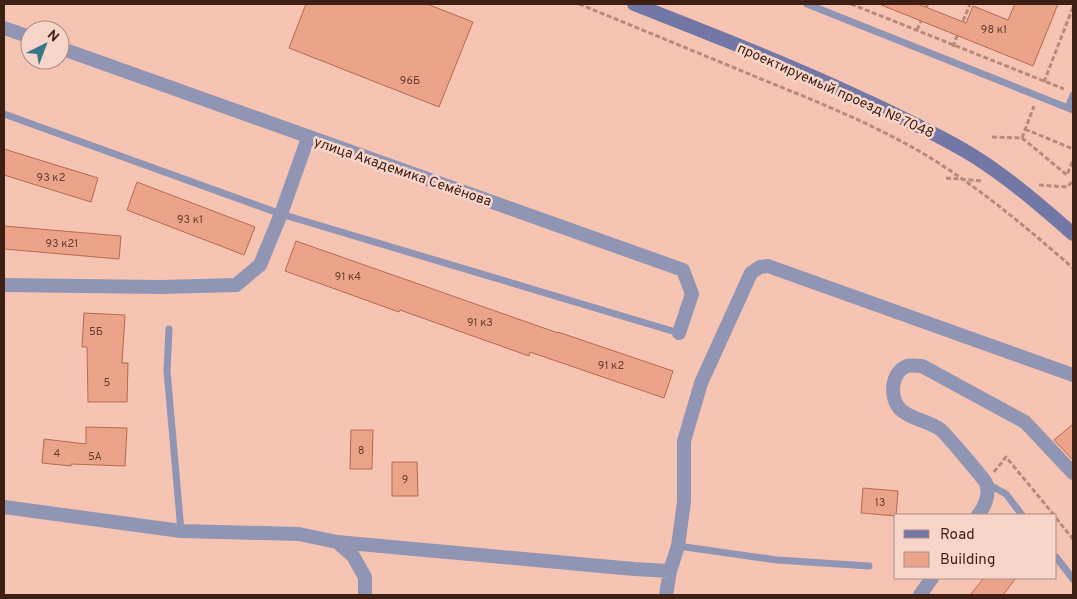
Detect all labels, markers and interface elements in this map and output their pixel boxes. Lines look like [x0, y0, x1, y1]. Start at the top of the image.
north arrow [20, 20, 70, 70]
house number: 98 к1 [981, 23, 1007, 37]
text: N [43, 27, 62, 46]
street label: проектируемый проезд № 7048 [734, 40, 936, 143]
house number: 96Б [400, 74, 420, 88]
street label: улица Академика Семёнова [311, 134, 494, 211]
house number: 93 к2 [37, 171, 65, 185]
house number: 93 к1 [177, 213, 203, 227]
house number: 93 к21 [46, 237, 78, 251]
house number: 91 к4 [335, 270, 361, 284]
house number: 91 к3 [467, 316, 493, 330]
house number: 5Б [89, 325, 103, 339]
house number: 91 к2 [598, 359, 624, 373]
house number: 5 [104, 376, 111, 390]
house number: 8 [358, 444, 364, 458]
house number: 4 [54, 447, 61, 461]
house number: 5А [88, 450, 102, 464]
house number: 9 [402, 473, 408, 487]
house number: 13 [875, 496, 885, 510]
legend [894, 514, 1057, 579]
text: Road [940, 526, 975, 545]
text: Building [940, 551, 995, 570]

